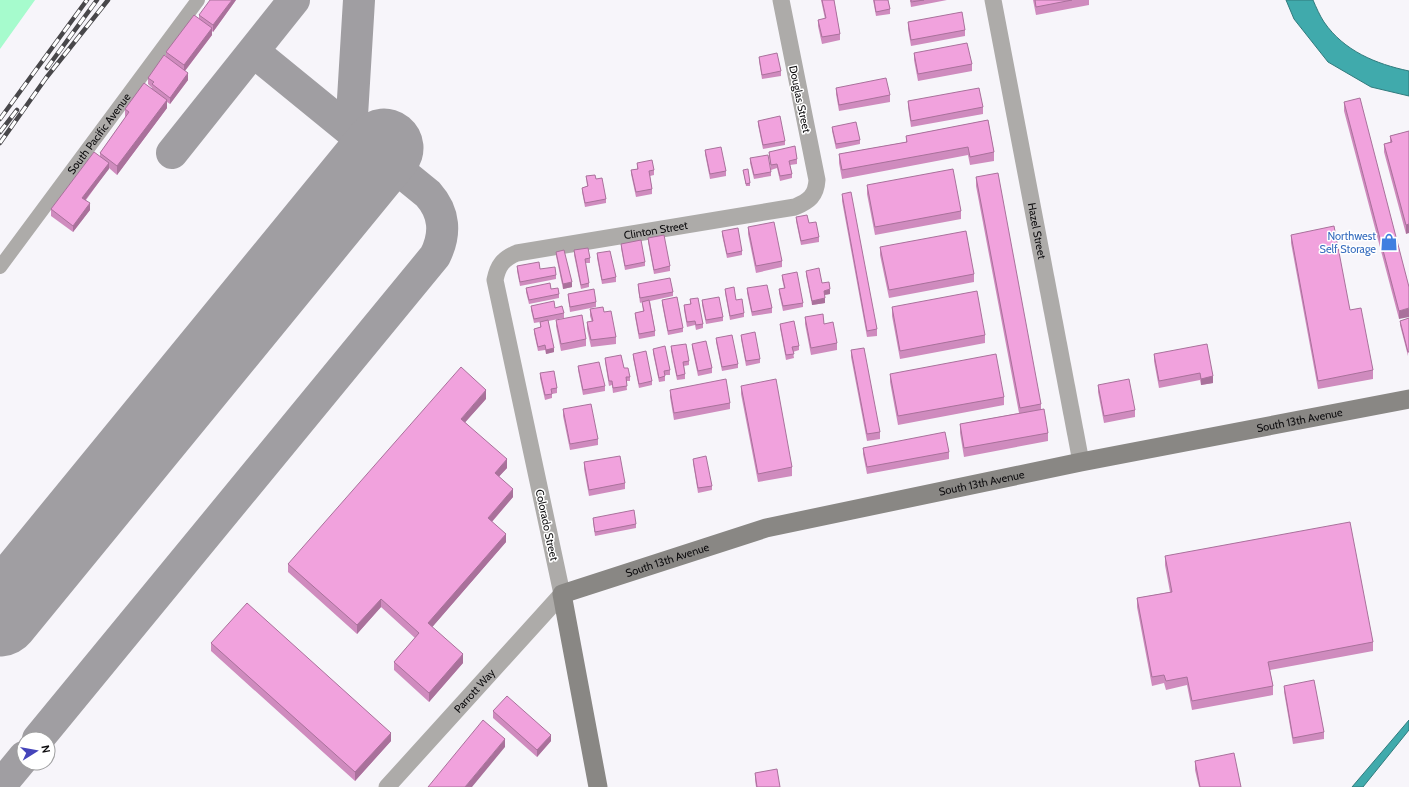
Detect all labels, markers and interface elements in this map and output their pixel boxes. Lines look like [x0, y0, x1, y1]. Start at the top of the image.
street label: Douglas Street [786, 64, 814, 134]
street label: South Pacific Avenue [64, 90, 134, 177]
street label: Hazel Street [1025, 202, 1049, 260]
street label: Clinton Street [623, 218, 689, 242]
place label: Northwest Self Storage [1319, 229, 1376, 256]
shop icon: Northwest Self Storage [1379, 232, 1399, 252]
street label: South 13th Avenue [1255, 405, 1344, 435]
street label: South 13th Avenue [938, 467, 1026, 499]
street label: Colorado Street [533, 488, 561, 562]
street label: South 13th Avenue [624, 540, 711, 580]
street label: Parrott Way [451, 665, 498, 716]
north arrow [16, 731, 56, 771]
text: N [38, 744, 53, 754]

